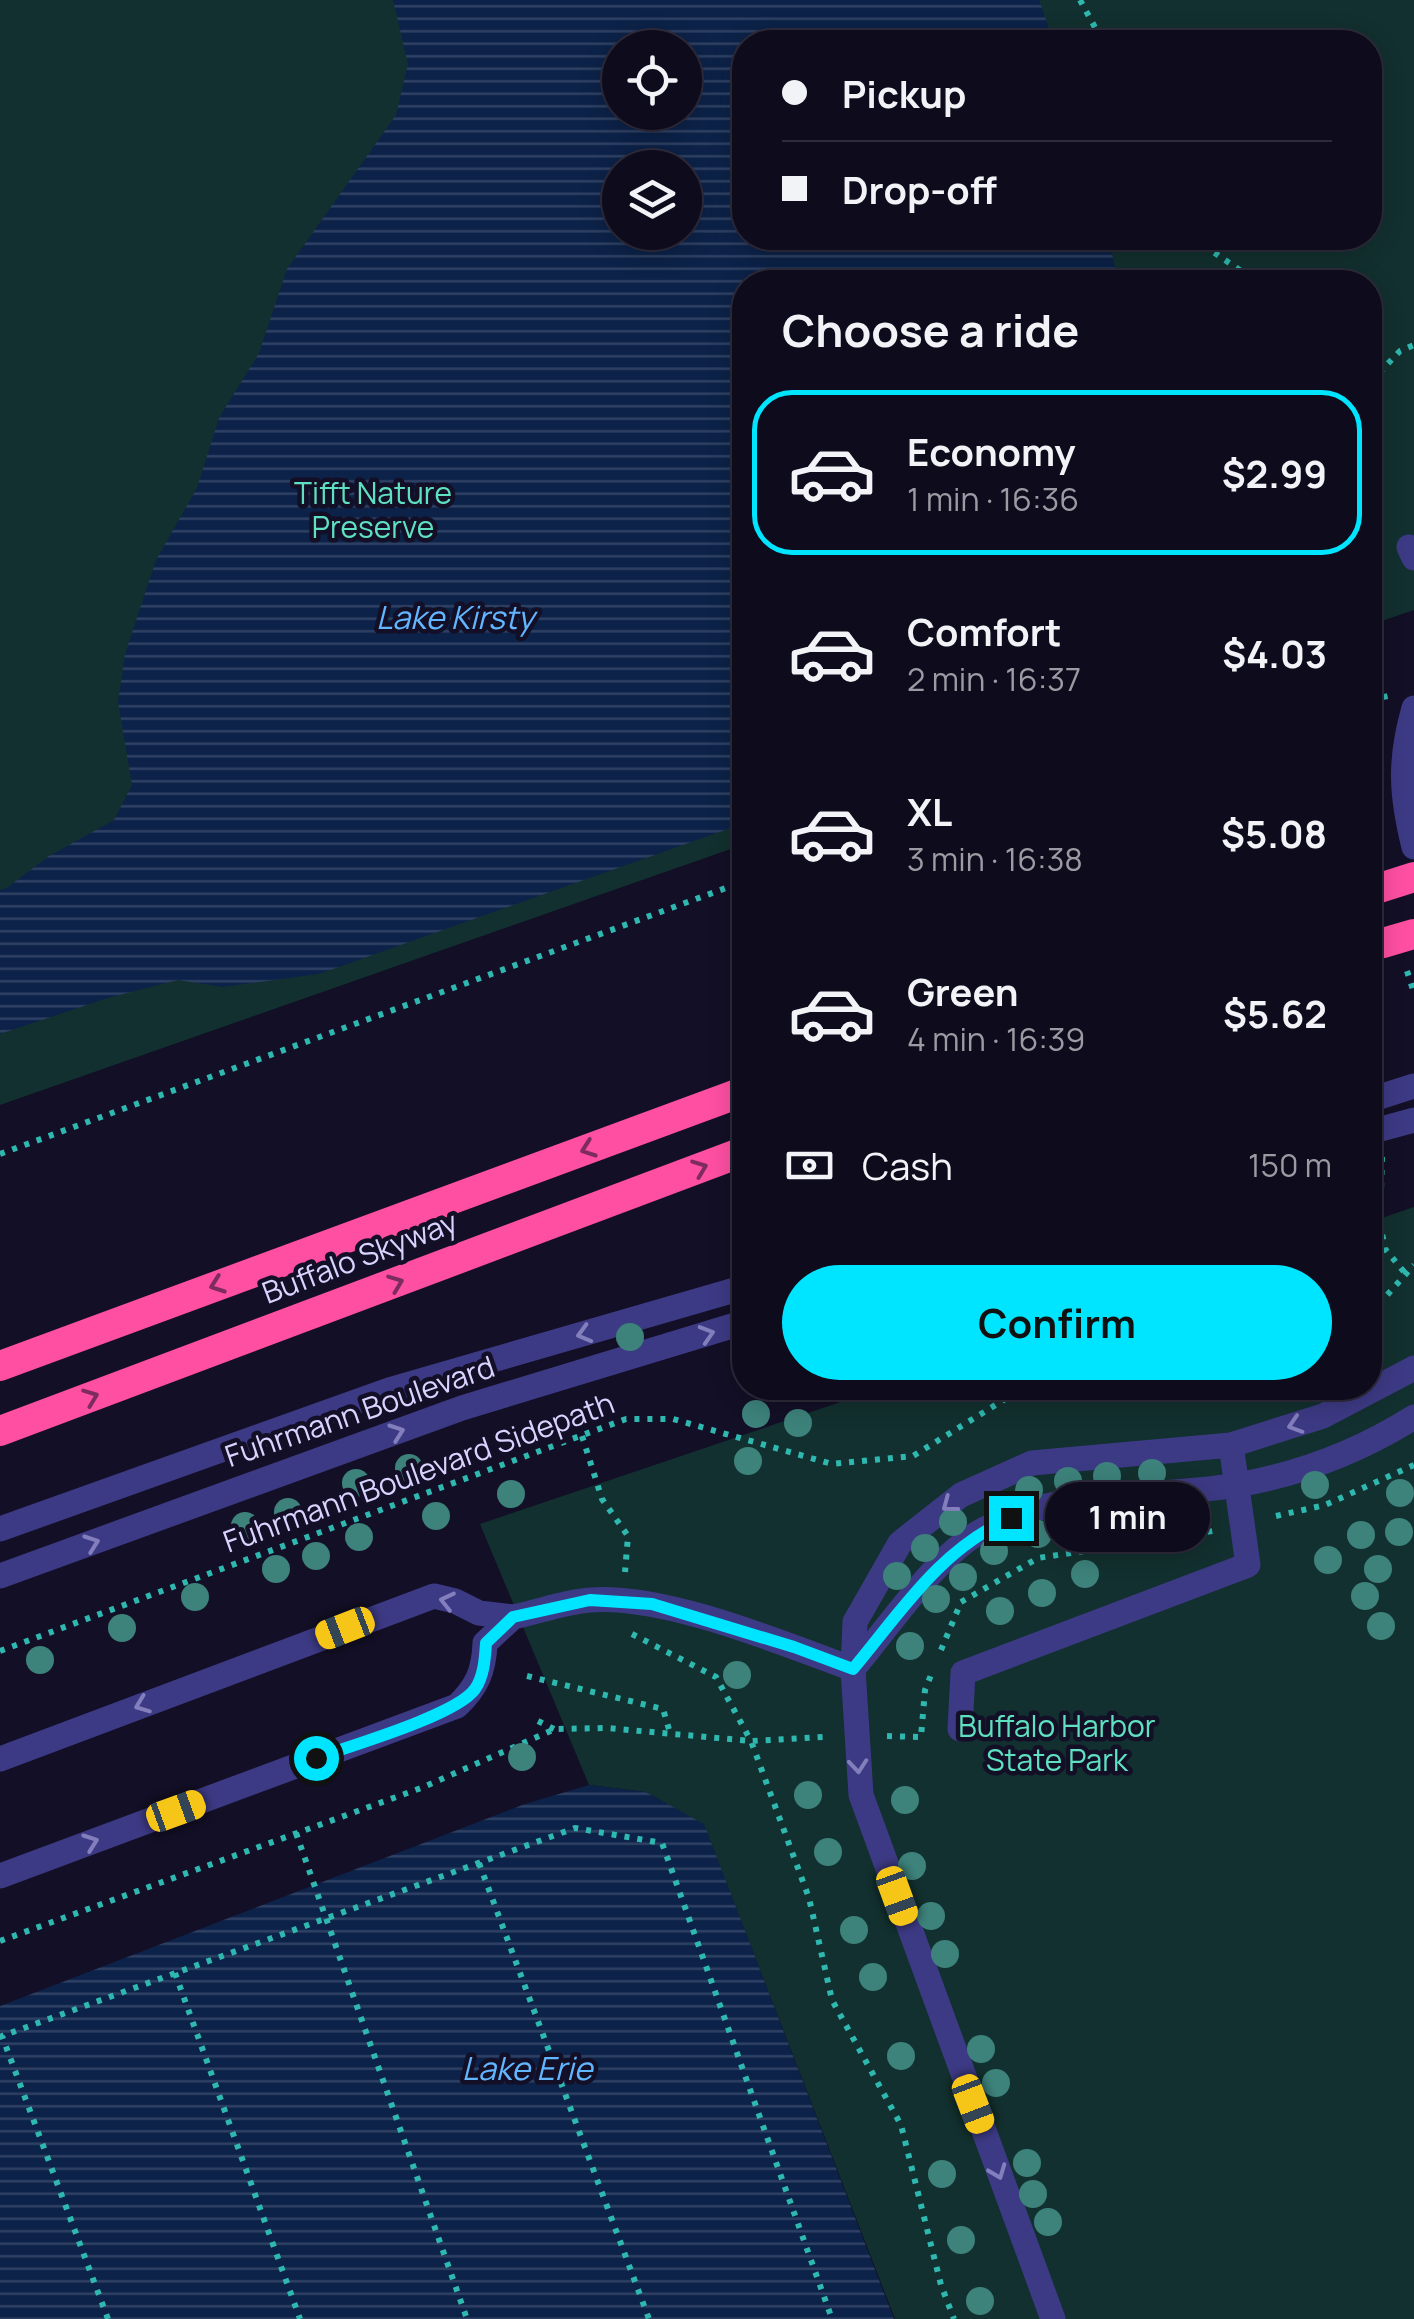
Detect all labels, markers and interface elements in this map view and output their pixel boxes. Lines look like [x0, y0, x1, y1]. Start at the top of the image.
map controls [602, 30, 702, 250]
button: locate [602, 30, 702, 130]
text: Pickup [842, 67, 966, 119]
button: layers [602, 150, 702, 250]
text: Drop-off [842, 163, 997, 215]
text: Choose a ride [782, 299, 1079, 361]
text: Economy [907, 425, 1076, 477]
icon: car [787, 428, 877, 518]
text: $2.99 [1222, 447, 1327, 499]
park label: Tifft Nature Preserve [294, 472, 452, 547]
text: 1 min · 16:36 [907, 477, 1079, 521]
water label: Lake Kirsty [376, 595, 538, 639]
text: Comfort [907, 605, 1061, 657]
icon: car [787, 608, 877, 698]
text: $4.03 [1222, 627, 1327, 679]
text: 2 min · 16:37 [907, 657, 1081, 701]
text: XL [907, 785, 952, 837]
icon: car [787, 788, 877, 878]
text: $5.08 [1221, 807, 1327, 859]
text: 3 min · 16:38 [907, 837, 1083, 881]
text: Green [907, 965, 1019, 1017]
icon: car [787, 968, 877, 1058]
text: $5.62 [1223, 987, 1327, 1039]
text: 4 min · 16:39 [907, 1017, 1085, 1061]
one-way arrow [580, 1137, 597, 1158]
icon: cash [782, 1138, 837, 1193]
text: Cash [862, 1139, 953, 1191]
text: 150 m [1248, 1143, 1332, 1187]
one-way arrow [690, 1160, 708, 1180]
street label: Buffalo Skyway [256, 1200, 463, 1313]
button: Confirm [782, 1265, 1332, 1380]
one-way arrow [210, 1274, 227, 1294]
one-way arrow [386, 1274, 403, 1294]
one-way arrow [576, 1322, 593, 1343]
one-way arrow [698, 1325, 715, 1345]
street label: Fuhrmann Boulevard [219, 1345, 500, 1476]
street label: Fuhrmann Boulevard Sidepath [217, 1382, 620, 1562]
one-way arrow [82, 1388, 99, 1409]
one-way arrow [1287, 1413, 1304, 1434]
one-way arrow [387, 1424, 405, 1444]
callout: 1 min [1046, 1483, 1211, 1553]
one-way arrow [942, 1493, 960, 1510]
text: 1 min [1088, 1495, 1167, 1539]
route end [989, 1496, 1034, 1541]
one-way arrow [82, 1534, 99, 1555]
one-way arrow [438, 1592, 455, 1613]
car [312, 1603, 378, 1653]
one-way arrow [134, 1693, 152, 1713]
park label: Buffalo Harbor State Park [958, 1705, 1156, 1780]
route start [294, 1736, 339, 1781]
one-way arrow [847, 1759, 869, 1775]
car [143, 1787, 209, 1835]
one-way arrow [82, 1833, 99, 1854]
car [873, 1863, 921, 1929]
water label: Lake Erie [462, 2046, 595, 2090]
car [948, 2071, 998, 2137]
one-way arrow [986, 2162, 1006, 2180]

